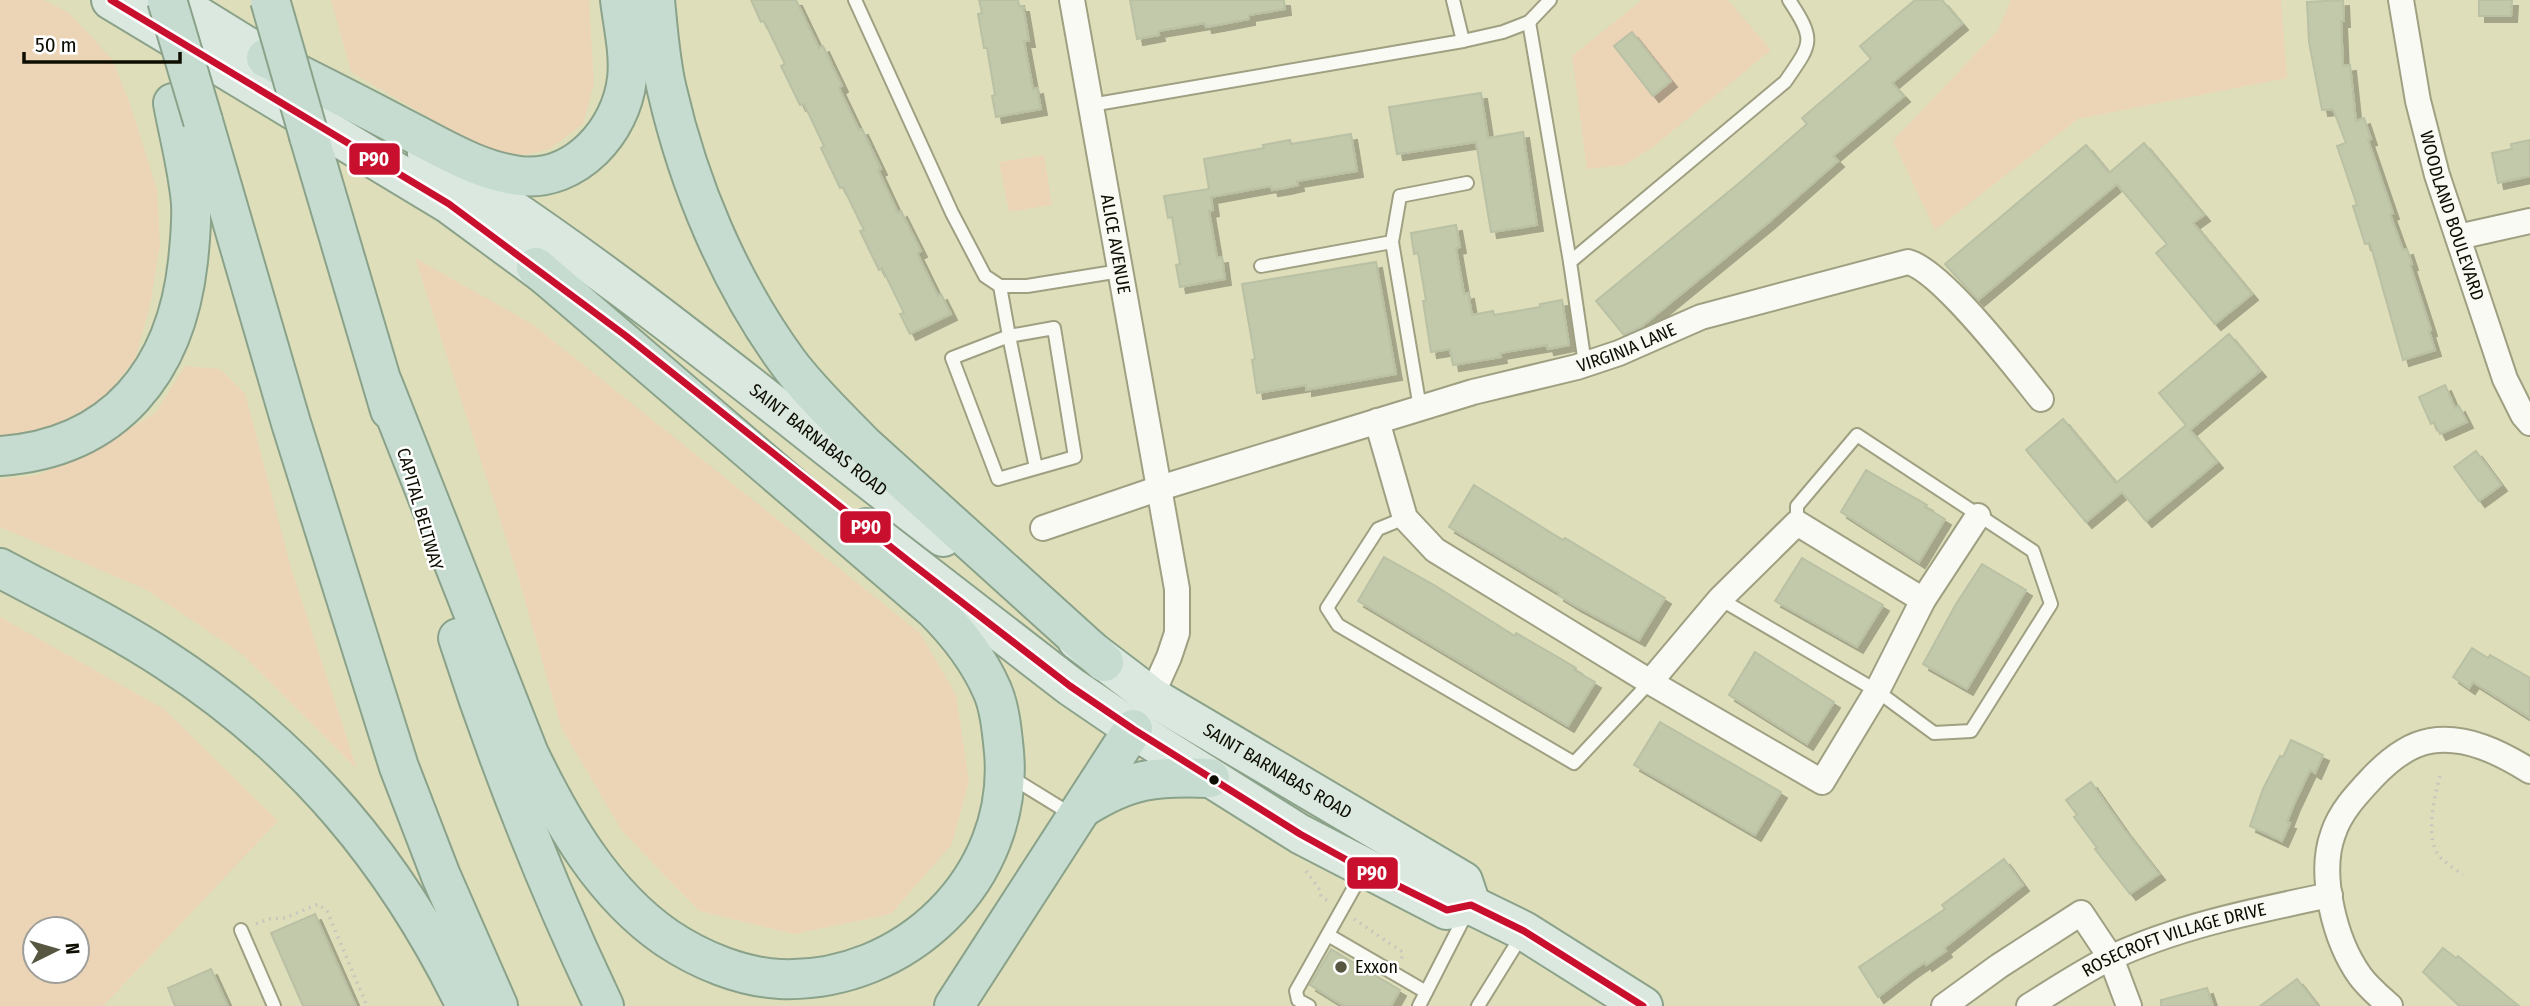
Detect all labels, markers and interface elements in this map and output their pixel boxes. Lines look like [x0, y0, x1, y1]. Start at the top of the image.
scale bar [24, 21, 180, 65]
text: 50 m [35, 32, 77, 58]
street label: WOODLAND BOULEVARD [2415, 129, 2489, 303]
line badge: P90 [348, 142, 401, 176]
text: P90 [359, 148, 389, 171]
street label: ALICE AVENUE [1096, 193, 1135, 296]
street label: VIRGINIA LANE [1574, 318, 1679, 377]
street label: SAINT BARNABAS ROAD [745, 379, 892, 501]
street label: CAPITAL BELTWAY [392, 445, 448, 573]
line badge: P90 [839, 510, 892, 544]
text: P90 [851, 516, 881, 539]
street label: SAINT BARNABAS ROAD [1199, 719, 1356, 824]
unlabelled marker [1207, 773, 1221, 787]
line badge: P90 [1346, 856, 1399, 890]
text: P90 [1357, 862, 1387, 885]
street label: ROSECROFT VILLAGE DRIVE [2078, 898, 2268, 982]
north arrow [21, 915, 91, 985]
text: N [60, 942, 84, 955]
place label: Exxon [1355, 956, 1398, 978]
marker: Exxon [1333, 959, 1349, 975]

